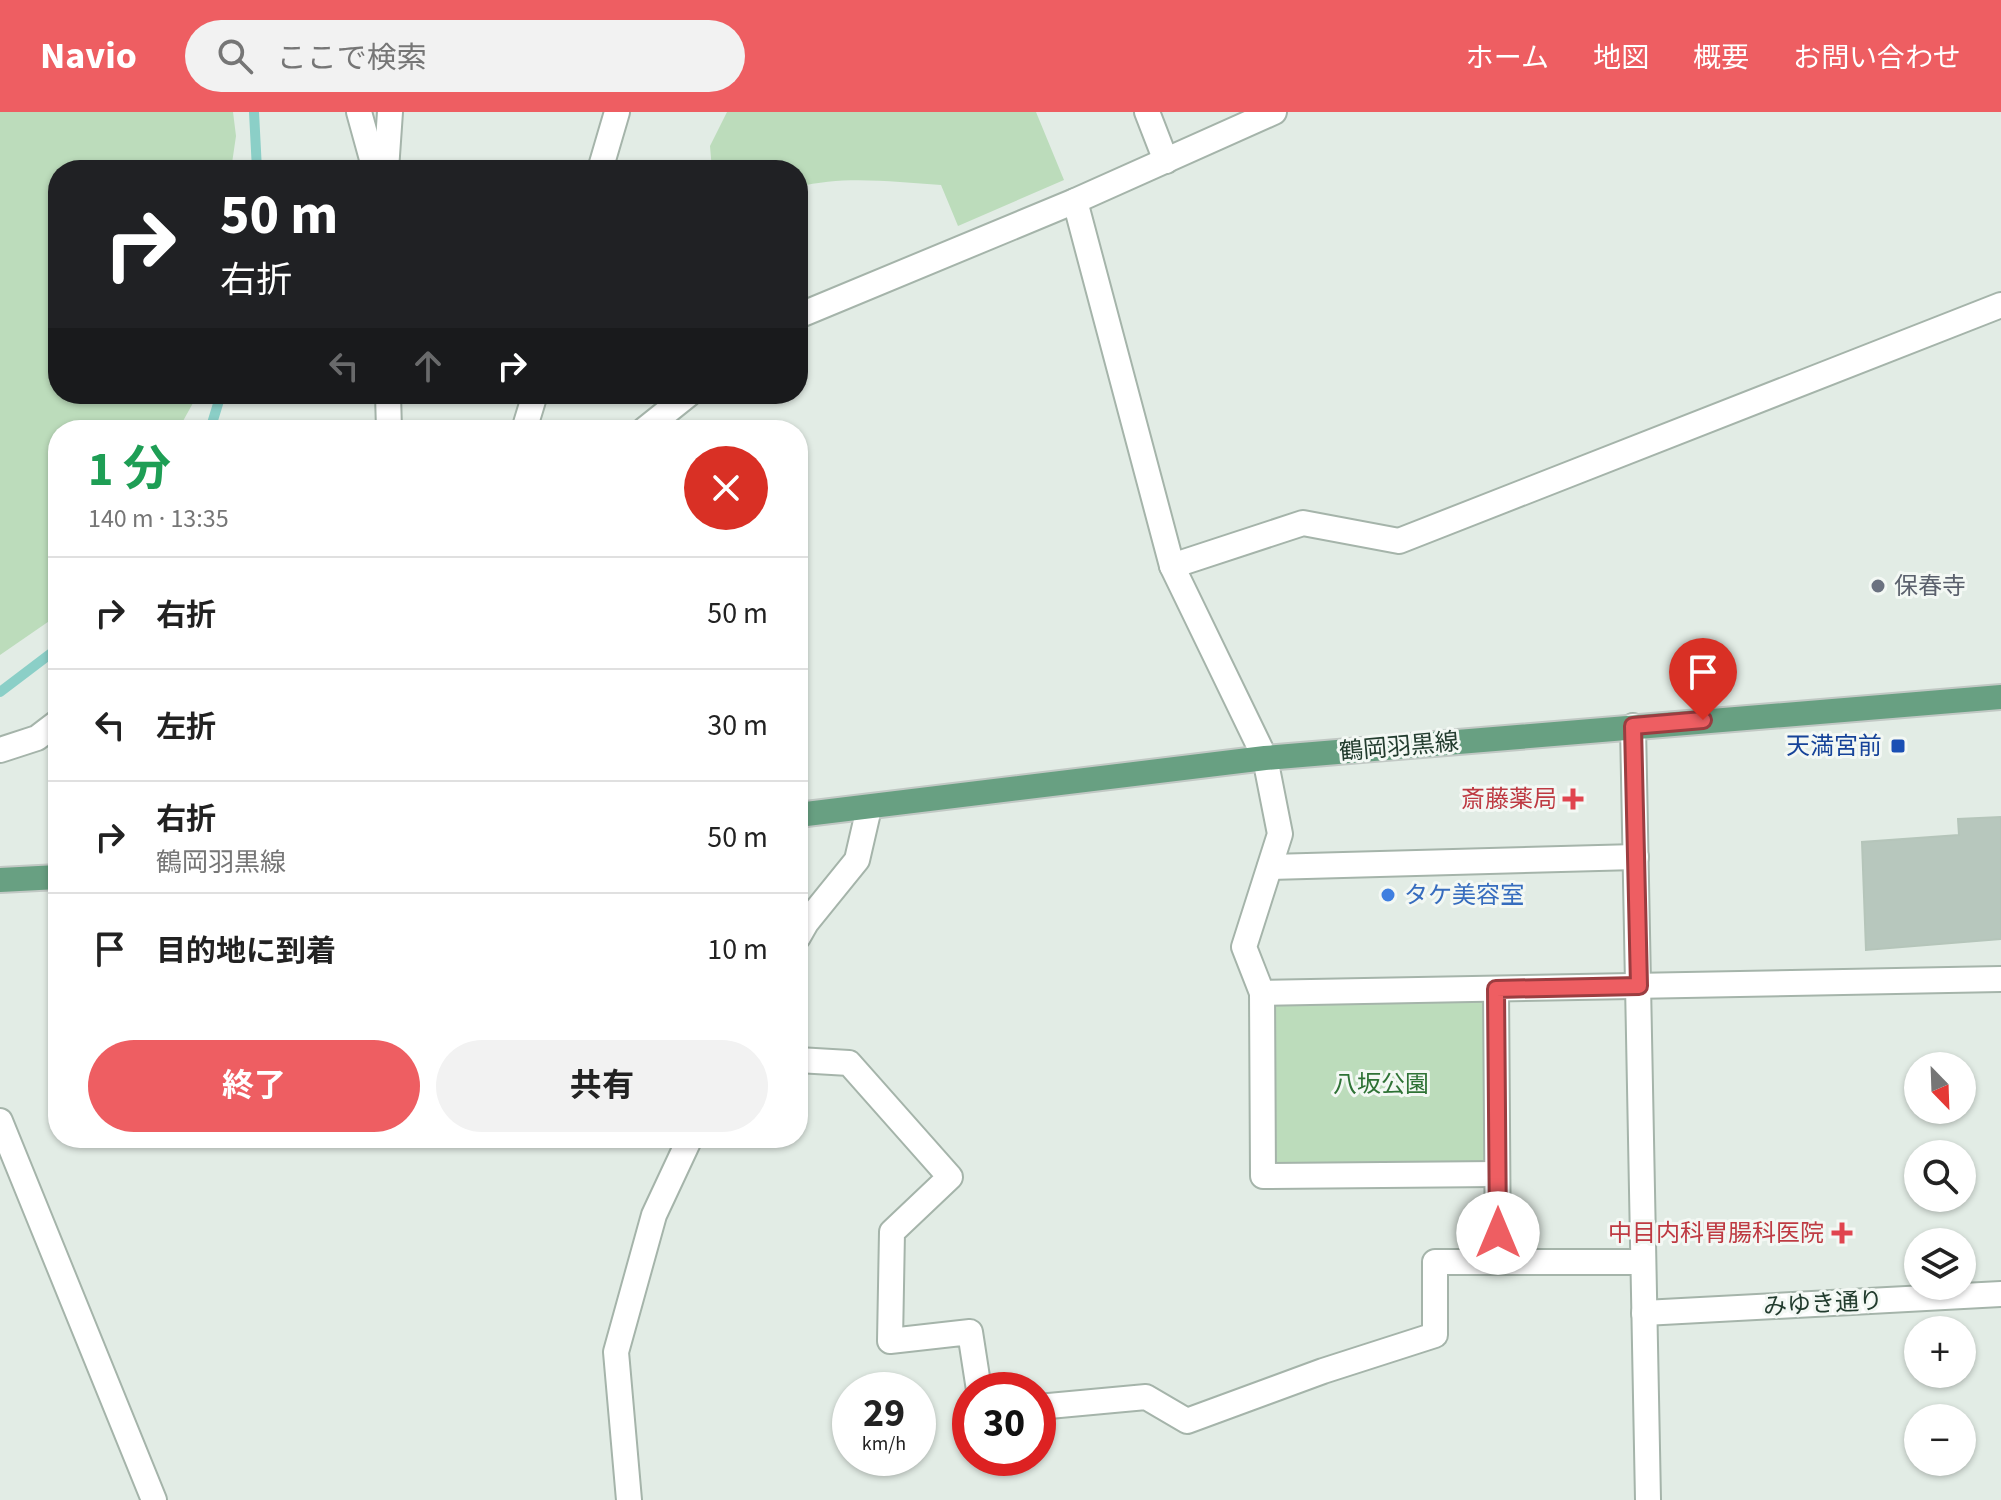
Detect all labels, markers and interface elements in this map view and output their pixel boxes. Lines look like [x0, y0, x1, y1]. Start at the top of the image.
search box [185, 20, 745, 92]
text: Navio [40, 29, 137, 83]
icon: search [213, 34, 257, 78]
text: ここで検索 [277, 37, 427, 80]
text: ホーム [1466, 38, 1549, 78]
text: 地図 [1593, 38, 1649, 78]
text: 概要 [1693, 38, 1749, 78]
text: お問い合わせ [1793, 38, 1961, 78]
text: 50 m [220, 176, 338, 255]
icon: right [88, 192, 192, 296]
text: 右折 [220, 255, 292, 306]
icon: left [322, 344, 366, 388]
icon: ahead [406, 344, 450, 388]
icon: right [490, 344, 534, 388]
text: 1 分 [88, 436, 171, 504]
button: close [684, 446, 768, 530]
text: 140 m · 13:35 [88, 500, 229, 537]
place label: 保春寺 [1894, 569, 1966, 604]
marker: 保春寺 [1869, 577, 1887, 595]
icon: right [88, 591, 132, 635]
text: 50 m [707, 592, 768, 635]
text: 右折 [156, 594, 216, 637]
pin [1669, 638, 1737, 720]
icon: arrive [1681, 650, 1725, 694]
icon: left [88, 703, 132, 747]
text: 30 m [707, 704, 768, 747]
text: 左折 [156, 706, 216, 749]
street label: 鶴岡羽黒線 [1338, 724, 1460, 770]
place label: 天満宮前 [1786, 729, 1882, 764]
marker: 天満宮前 [1889, 737, 1907, 755]
place label: 斎藤薬局 [1461, 782, 1557, 817]
marker: 斎藤薬局 [1564, 790, 1582, 808]
text: 右折 [156, 798, 216, 841]
icon: right [88, 815, 132, 859]
text: 50 m [707, 816, 768, 859]
text: 鶴岡羽黒線 [156, 844, 286, 881]
place label: タケ美容室 [1404, 878, 1524, 913]
marker: タケ美容室 [1379, 886, 1397, 904]
icon: arrive [88, 927, 132, 971]
text: 10 m [707, 928, 768, 971]
text: 目的地に到着 [156, 930, 336, 973]
button: 終了 [88, 1040, 420, 1132]
button: 共有 [436, 1040, 768, 1132]
north arrow [1904, 1052, 1976, 1124]
map controls [1904, 1052, 1976, 1476]
park label: 八坂公園 [1333, 1067, 1429, 1102]
button: search [1904, 1140, 1976, 1212]
position arrow [1456, 1191, 1540, 1275]
place label: 中目内科胃腸科医院 [1608, 1216, 1824, 1251]
marker: 中目内科胃腸科医院 [1831, 1222, 1853, 1244]
button: layers [1904, 1228, 1976, 1300]
street label: みゆき通り [1762, 1283, 1884, 1325]
button: + [1904, 1316, 1976, 1388]
speed limit sign: 30 [952, 1372, 1056, 1476]
text: 29 [863, 1385, 905, 1442]
button: − [1904, 1404, 1976, 1476]
text: km/h [862, 1430, 906, 1458]

